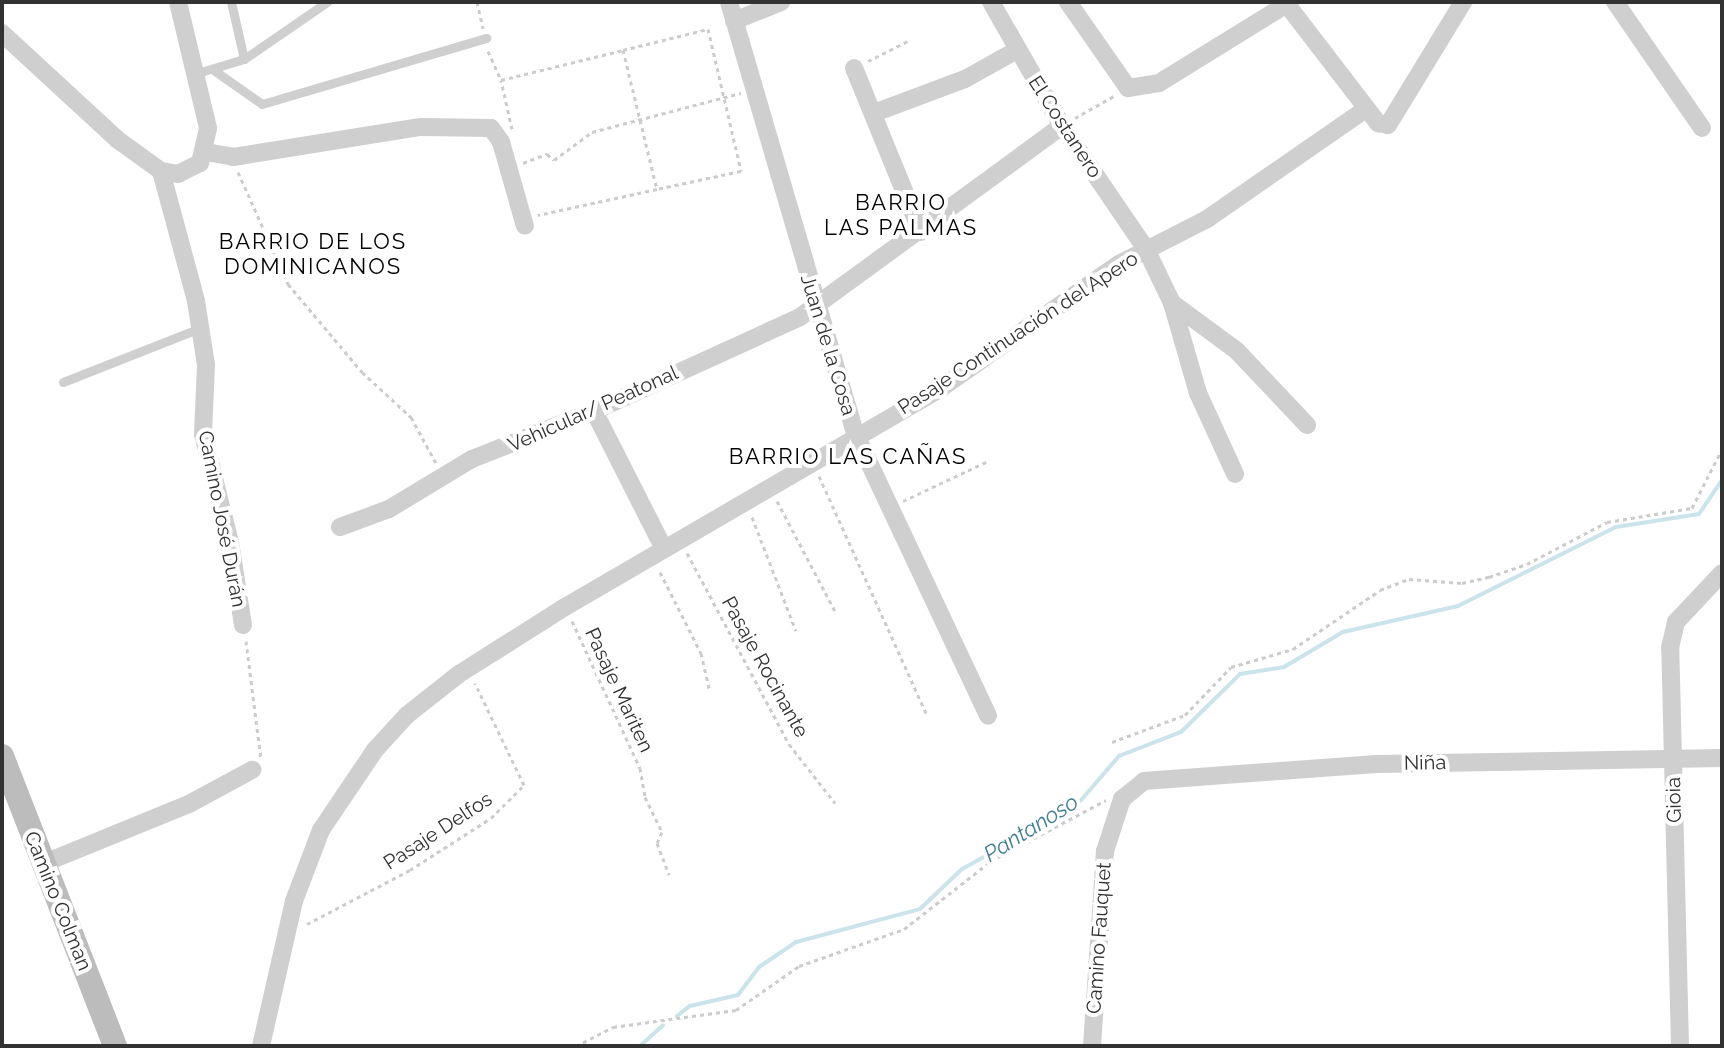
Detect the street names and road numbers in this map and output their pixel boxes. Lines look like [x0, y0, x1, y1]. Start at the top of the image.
street label: El Costanero [1023, 71, 1107, 183]
street label: Pasaje Continuación del Apero [893, 246, 1143, 420]
street label: Juan de la Cosa [795, 272, 861, 418]
street label: Vehicular/ Peatonal [504, 361, 682, 457]
street label: Camino José Durán [193, 429, 251, 609]
street label: Pasaje Rocinante [716, 592, 814, 742]
street label: Pasaje Mariten [580, 624, 658, 756]
street label: Niña [1404, 751, 1446, 775]
street label: Gioia [1662, 777, 1686, 823]
street label: Pasaje Delfos [379, 787, 497, 875]
street label: Camino Colman [19, 828, 97, 974]
street label: Camino Fauquet [1082, 861, 1116, 1015]

